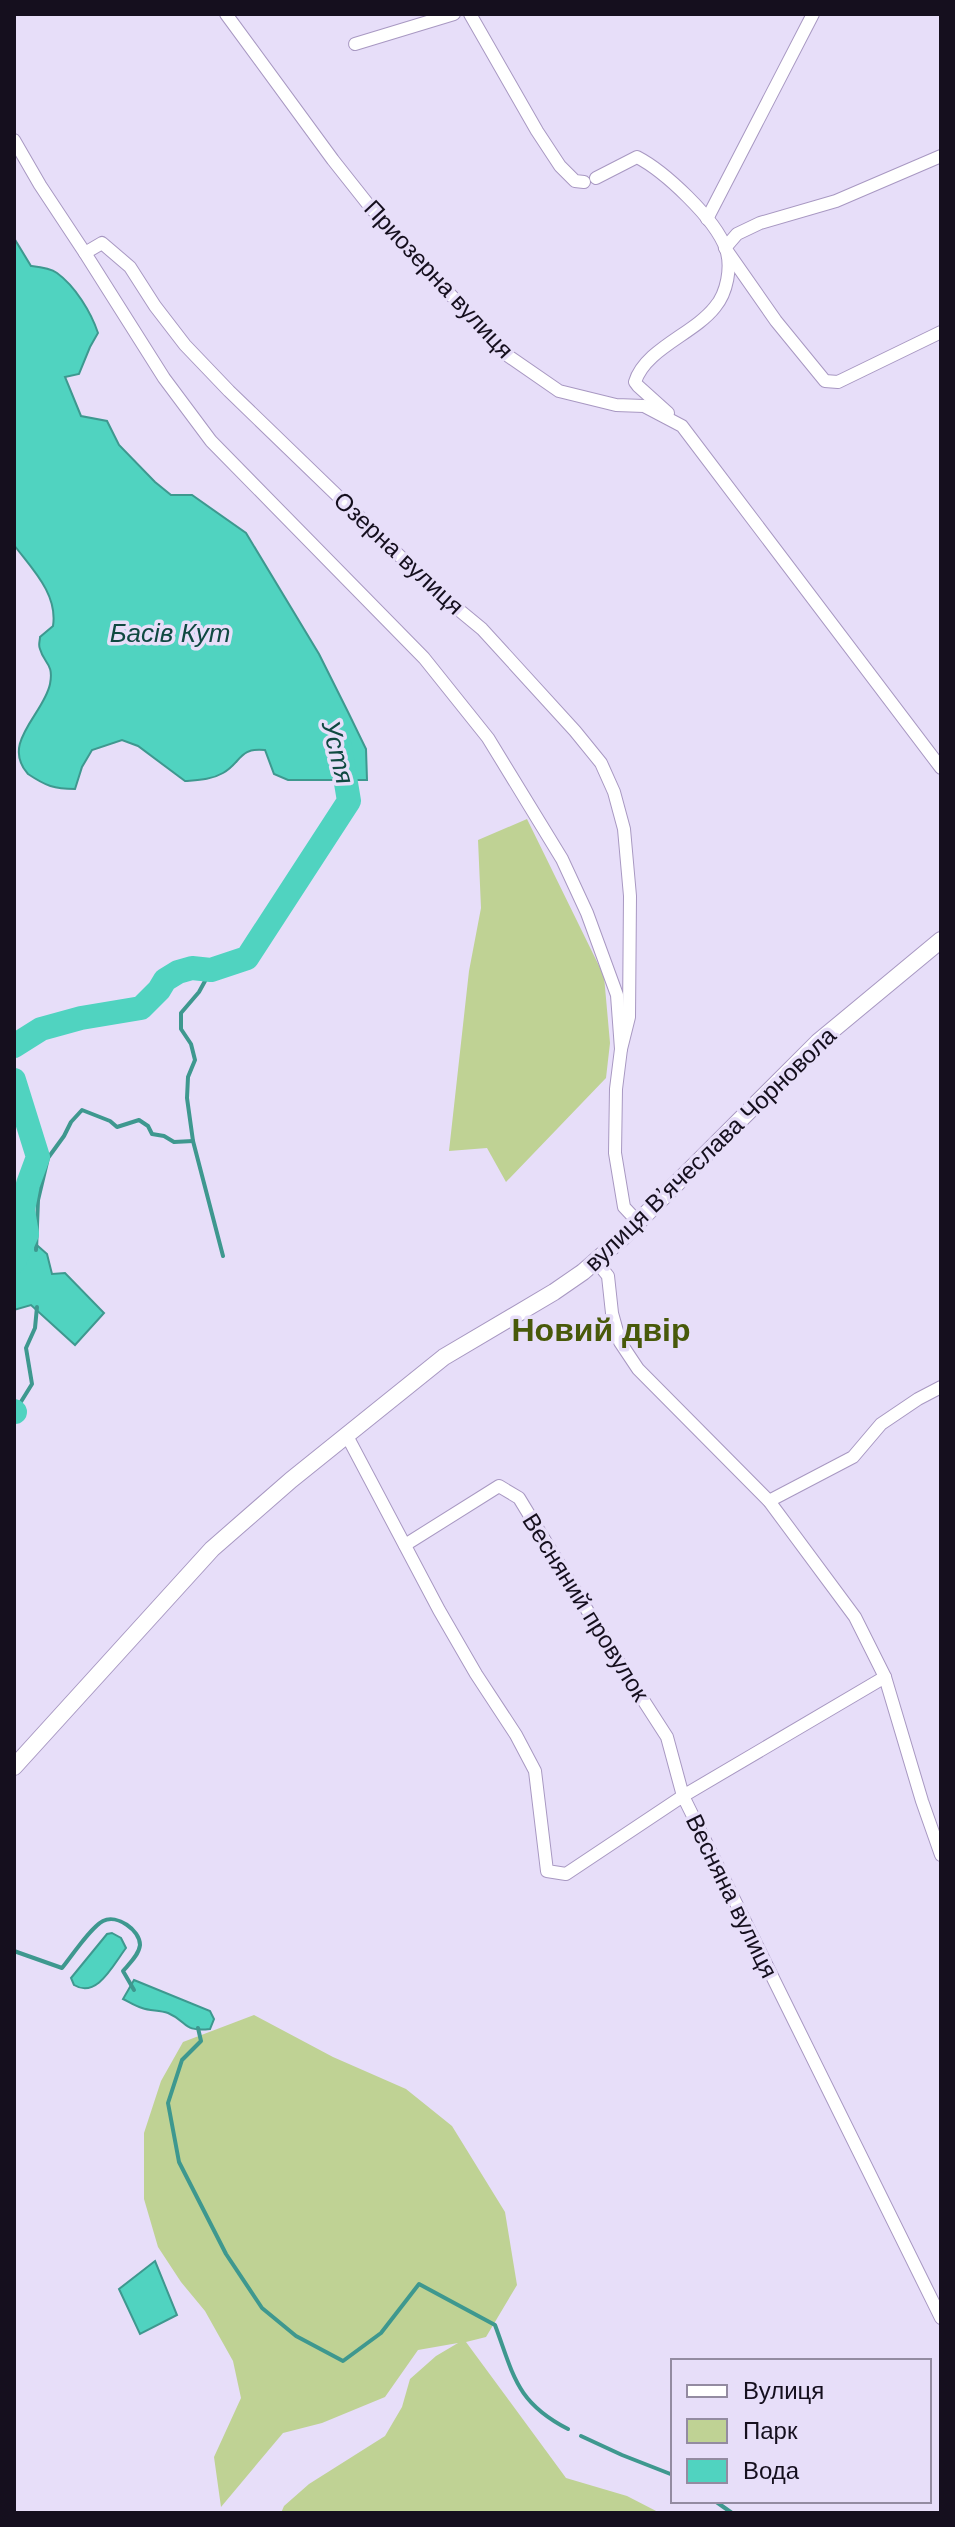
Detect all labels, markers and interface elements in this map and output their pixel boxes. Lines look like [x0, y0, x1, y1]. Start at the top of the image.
street label: Приозерна вулиця [359, 195, 519, 363]
street label: Озерна вулиця [329, 486, 469, 620]
water label: Басів Кут [110, 618, 230, 648]
water label: Устя [315, 716, 360, 787]
street label: вулиця Вʼячеслава Чорновола [579, 1021, 842, 1276]
district label: Новий двір [512, 1312, 690, 1348]
street label: Весняний провулок [517, 1508, 655, 1706]
street label: Весняна вулиця [681, 1810, 783, 1982]
legend [671, 2359, 931, 2503]
text: Вулиця [743, 2377, 824, 2404]
text: Парк [743, 2417, 798, 2444]
text: Вода [743, 2457, 800, 2484]

